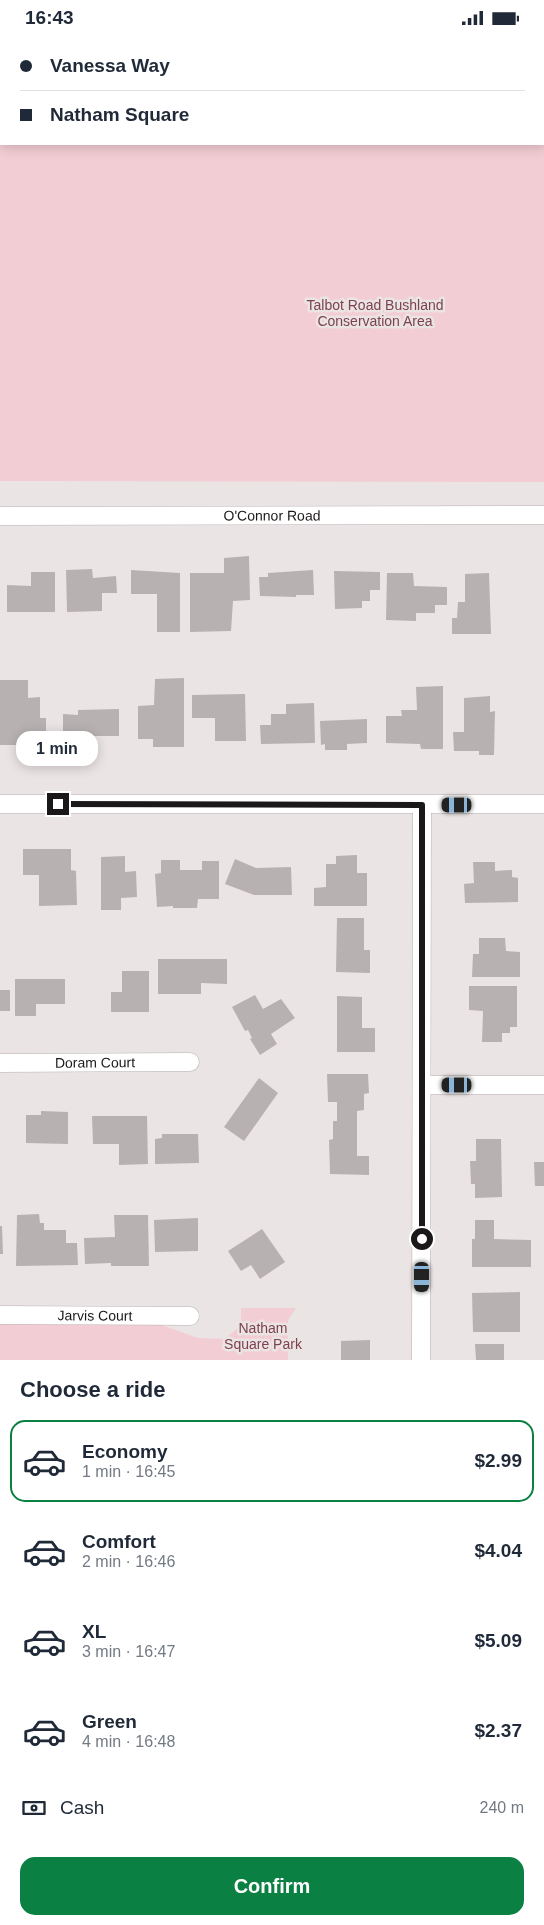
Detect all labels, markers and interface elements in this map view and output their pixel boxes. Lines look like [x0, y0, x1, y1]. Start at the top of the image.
text: 16:43 [25, 7, 74, 28]
text: Vanessa Way [50, 55, 170, 76]
text: Natham Square [50, 104, 189, 125]
park label: Talbot Road Bushland Conservation Area [307, 297, 444, 329]
street label: O'Connor Road [224, 507, 320, 524]
callout: 1 min [17, 731, 99, 767]
text: 1 min [36, 740, 78, 757]
route end [47, 793, 69, 815]
car [442, 798, 472, 813]
street label: Doram Court [55, 1054, 135, 1071]
car [442, 1078, 472, 1093]
route start [411, 1228, 433, 1250]
car [414, 1262, 429, 1292]
street label: Jarvis Court [58, 1307, 133, 1324]
park label: Natham Square Park [224, 1320, 303, 1352]
text: Choose a ride [20, 1377, 165, 1402]
icon: car [22, 1439, 67, 1484]
text: Economy [82, 1441, 168, 1462]
text: $2.99 [474, 1450, 522, 1471]
text: 1 min · 16:45 [82, 1463, 175, 1480]
icon: car [22, 1529, 67, 1574]
text: Comfort [82, 1531, 156, 1552]
text: $4.04 [474, 1540, 522, 1561]
text: 2 min · 16:46 [82, 1553, 175, 1570]
icon: car [22, 1619, 67, 1664]
text: XL [82, 1621, 106, 1642]
text: $5.09 [474, 1630, 522, 1651]
text: 3 min · 16:47 [82, 1643, 175, 1660]
icon: car [22, 1709, 67, 1754]
text: Green [82, 1711, 137, 1732]
text: $2.37 [474, 1720, 522, 1741]
text: 4 min · 16:48 [82, 1733, 175, 1750]
icon: cash [20, 1794, 48, 1822]
text: Cash [60, 1797, 104, 1818]
text: 240 m [480, 1799, 524, 1816]
button: Confirm [20, 1857, 524, 1915]

